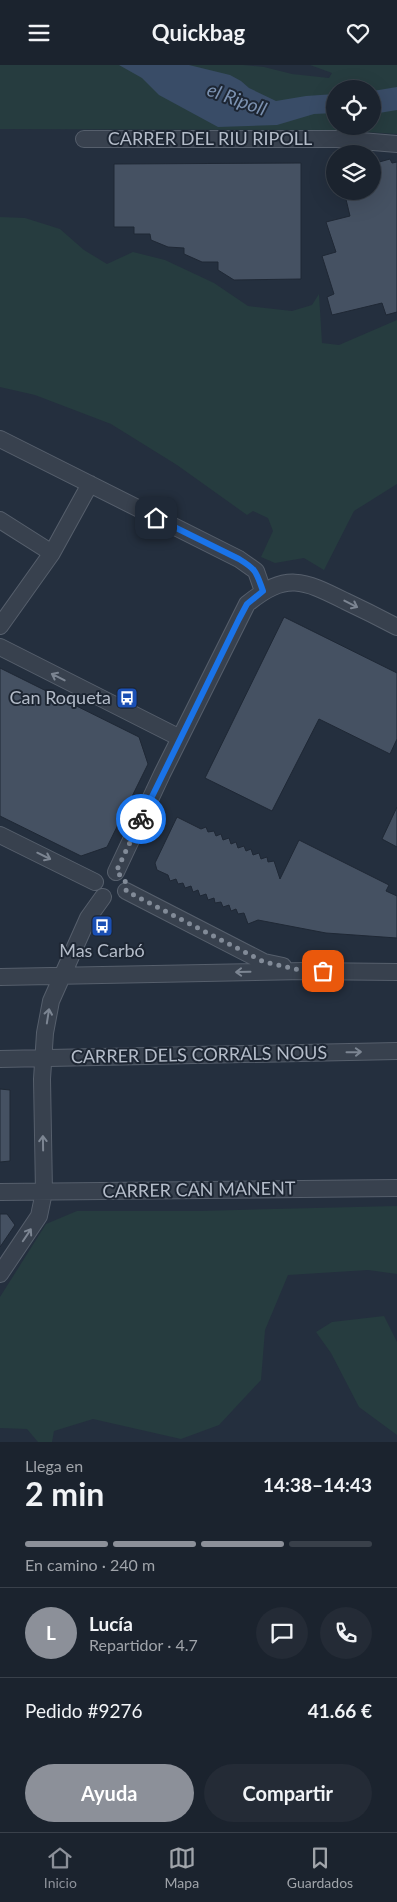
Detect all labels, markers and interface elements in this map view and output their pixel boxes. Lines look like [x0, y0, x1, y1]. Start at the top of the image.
icon: menu [25, 19, 53, 47]
text: Quickbag [152, 19, 245, 46]
icon: heart [344, 19, 372, 47]
water label: el Ripoll [204, 77, 270, 120]
map controls [326, 80, 381, 200]
button: locate [326, 80, 381, 135]
street label: CARRER DEL RIU RIPOLL [108, 127, 312, 149]
button: layers [326, 145, 381, 200]
pin [135, 497, 177, 539]
icon: home [142, 504, 170, 532]
one-way arrow [344, 599, 359, 609]
one-way arrow [51, 671, 66, 681]
place label: Can Roqueta [10, 686, 111, 708]
bus stop icon: Can Roqueta [115, 686, 139, 710]
courier [116, 794, 166, 844]
icon: bike [127, 805, 155, 833]
one-way arrow [36, 852, 51, 861]
bus stop icon: Mas Carbó [90, 914, 114, 938]
place label: Mas Carbó [59, 939, 145, 961]
pin [302, 950, 344, 992]
icon: bag [309, 957, 337, 985]
one-way arrow [236, 967, 252, 977]
one-way arrow [44, 1008, 54, 1024]
street label: CARRER DELS CORRALS NOUS [71, 1041, 327, 1067]
one-way arrow [346, 1047, 362, 1057]
one-way arrow [38, 1135, 48, 1152]
street label: CARRER CAN MANENT [102, 1176, 296, 1202]
one-way arrow [22, 1228, 32, 1242]
text: Llega en [25, 1456, 83, 1475]
text: 14:38–14:43 [263, 1473, 372, 1496]
text: 2 min [25, 1474, 104, 1513]
text: En camino · 240 m [25, 1555, 155, 1574]
button: chat [256, 1607, 308, 1659]
button: phone [320, 1607, 372, 1659]
text: Lucía [89, 1612, 133, 1635]
text: L [46, 1621, 56, 1644]
text: Repartidor · 4.7 [89, 1635, 198, 1654]
text: Pedido #9276 [25, 1699, 143, 1722]
text: 41.66 € [308, 1699, 372, 1722]
button: Ayuda [25, 1764, 194, 1822]
button: Compartir [204, 1764, 372, 1822]
tab: Inicio [44, 1844, 77, 1891]
tab: Mapa [165, 1844, 199, 1891]
tab: Guardados [287, 1844, 353, 1891]

